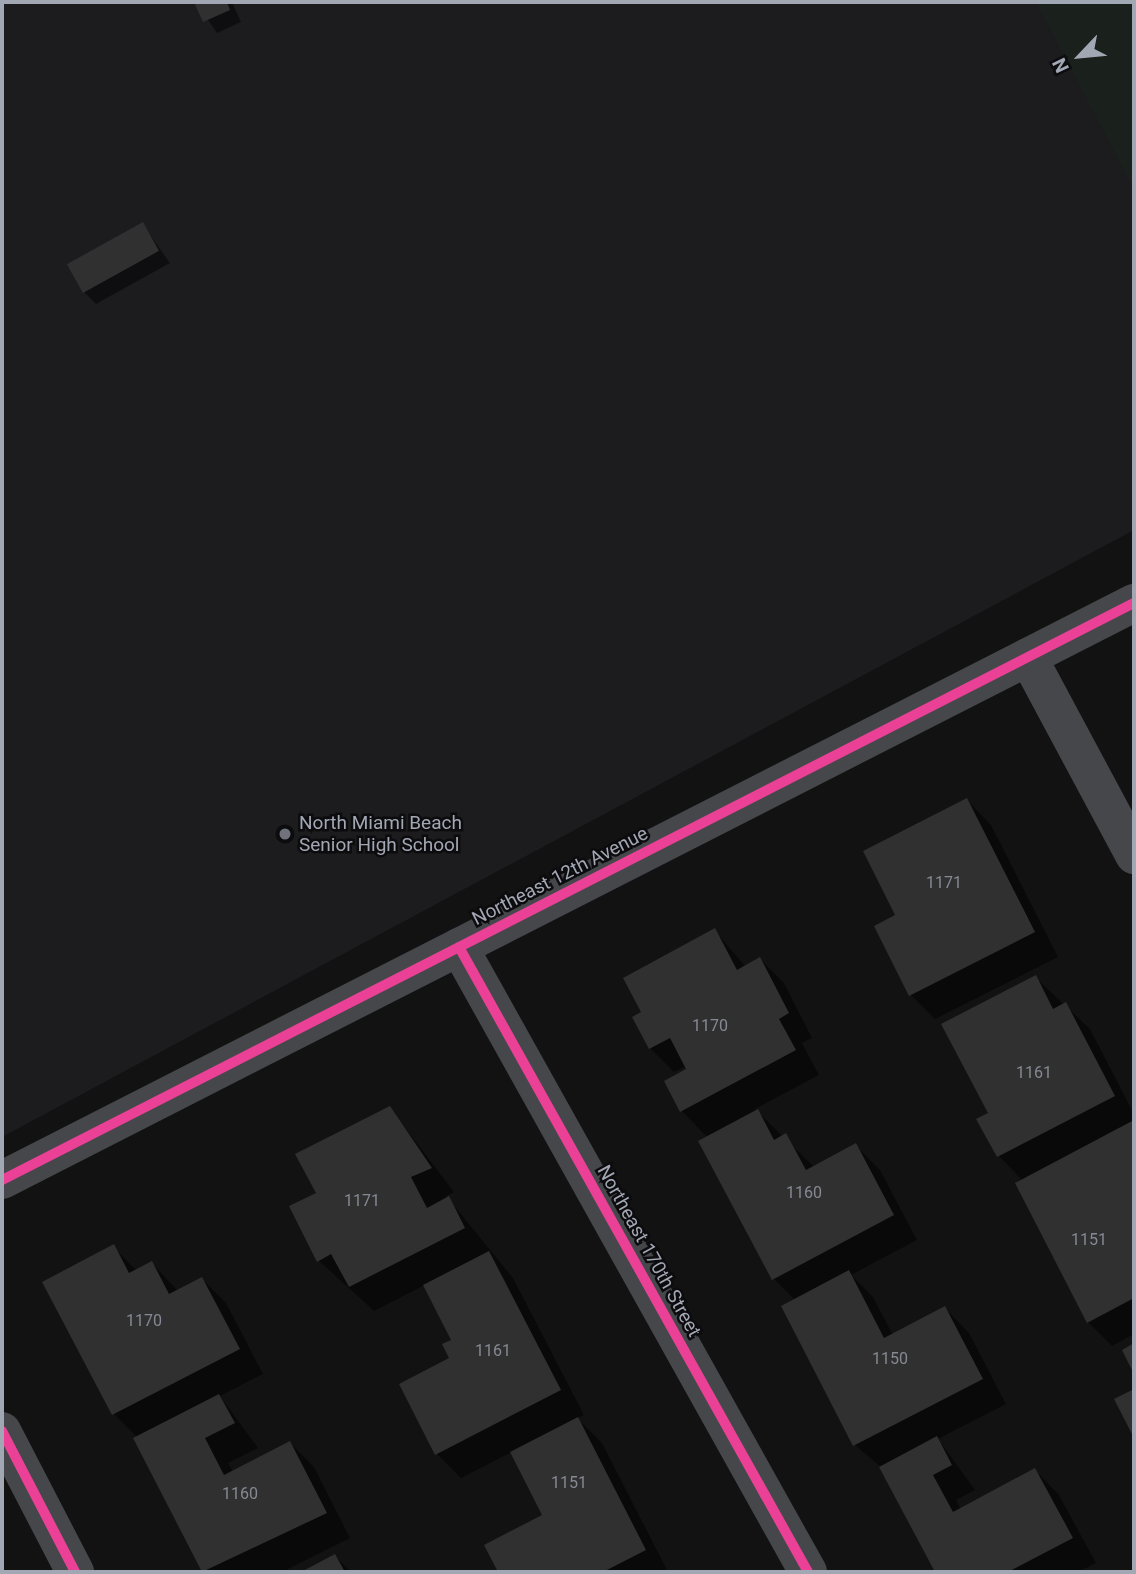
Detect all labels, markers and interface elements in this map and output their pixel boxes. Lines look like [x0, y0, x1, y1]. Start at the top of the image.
north arrow [1045, 21, 1115, 91]
text: N [1047, 54, 1074, 76]
place label: North Miami Beach Senior High School [299, 812, 462, 856]
street label: Northeast 12th Avenue [468, 822, 652, 930]
marker: North Miami Beach Senior High School [277, 826, 293, 842]
house number: 1171 [926, 873, 962, 893]
house number: 1170 [692, 1016, 728, 1036]
house number: 1161 [1016, 1063, 1052, 1083]
street label: Northeast 170th Street [592, 1161, 706, 1341]
house number: 1160 [786, 1183, 822, 1203]
house number: 1171 [344, 1191, 380, 1211]
house number: 1151 [1071, 1230, 1107, 1250]
house number: 1170 [126, 1311, 162, 1331]
house number: 1161 [475, 1341, 511, 1361]
house number: 1150 [872, 1349, 908, 1369]
house number: 1151 [551, 1473, 587, 1493]
house number: 1160 [222, 1484, 258, 1504]

